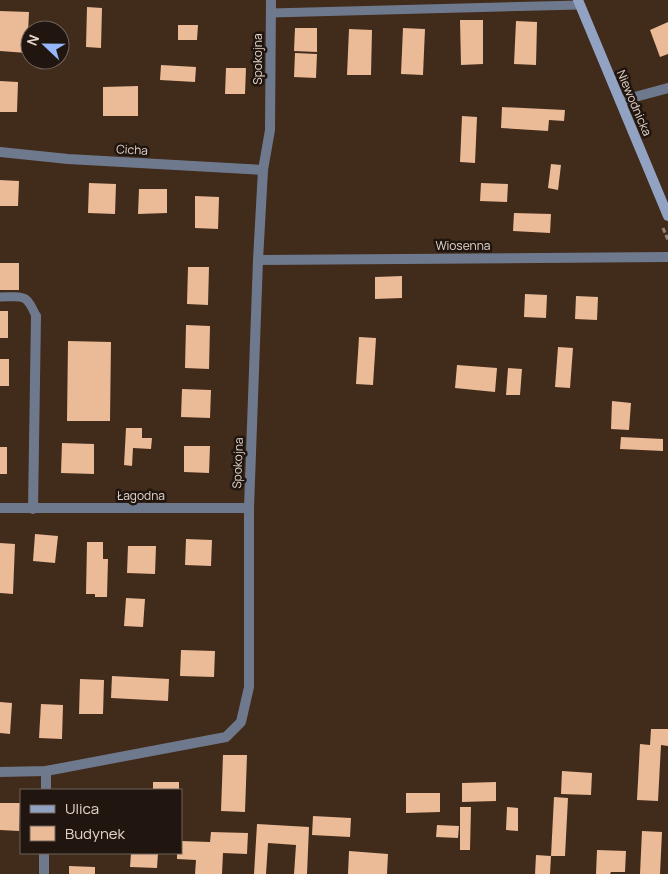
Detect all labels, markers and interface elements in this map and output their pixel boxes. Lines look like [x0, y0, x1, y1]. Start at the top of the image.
north arrow [20, 20, 70, 70]
text: N [22, 32, 43, 48]
street label: Spokojna [249, 33, 266, 85]
street label: Niewodnicka [613, 67, 656, 138]
street label: Cicha [116, 140, 148, 159]
street label: Wiosenna [436, 237, 490, 254]
street label: Spokojna [228, 437, 247, 489]
street label: Łagodna [117, 487, 165, 504]
legend [20, 789, 182, 854]
text: Ulica [65, 798, 99, 819]
text: Budynek [65, 823, 126, 844]

